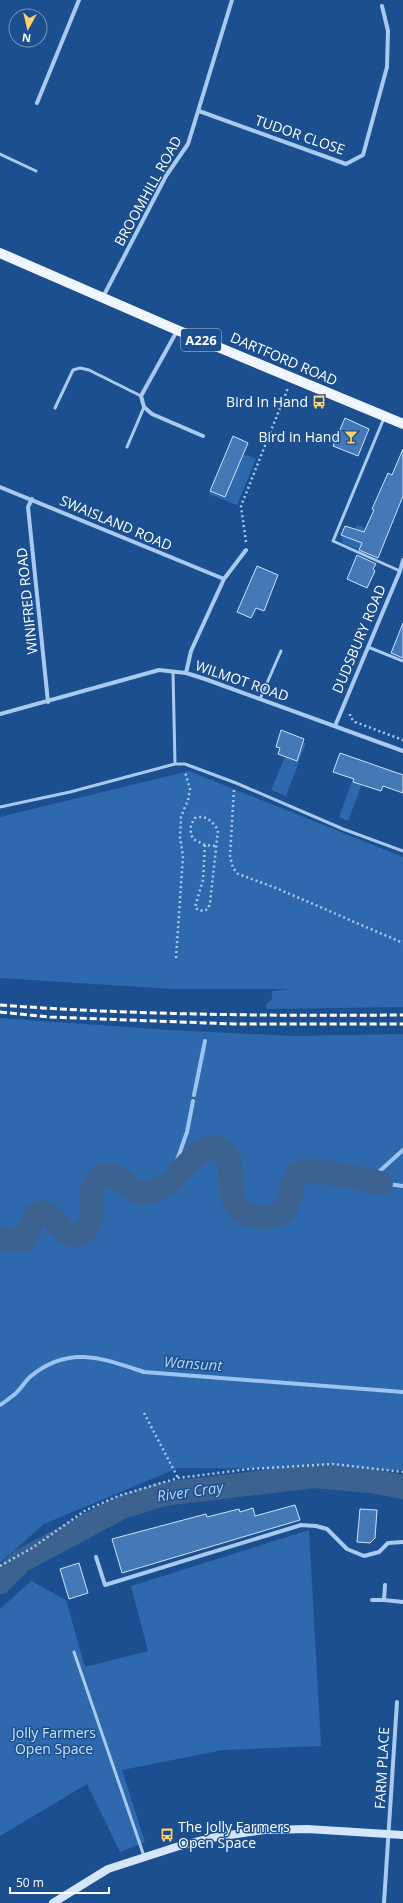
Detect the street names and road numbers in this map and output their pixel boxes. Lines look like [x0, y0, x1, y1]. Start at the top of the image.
street label: TUDOR CLOSE [253, 110, 348, 159]
street label: BROOMHILL ROAD [109, 132, 186, 249]
street label: DARTFORD ROAD [228, 327, 341, 390]
road number: A226 [181, 329, 221, 351]
street label: SWAISLAND ROAD [57, 490, 175, 555]
street label: WINIFRED ROAD [11, 547, 42, 655]
street label: DUDSBURY ROAD [327, 582, 390, 696]
street label: WILMOT ROAD [193, 656, 291, 705]
street label: FARM PLACE [370, 1726, 393, 1809]

